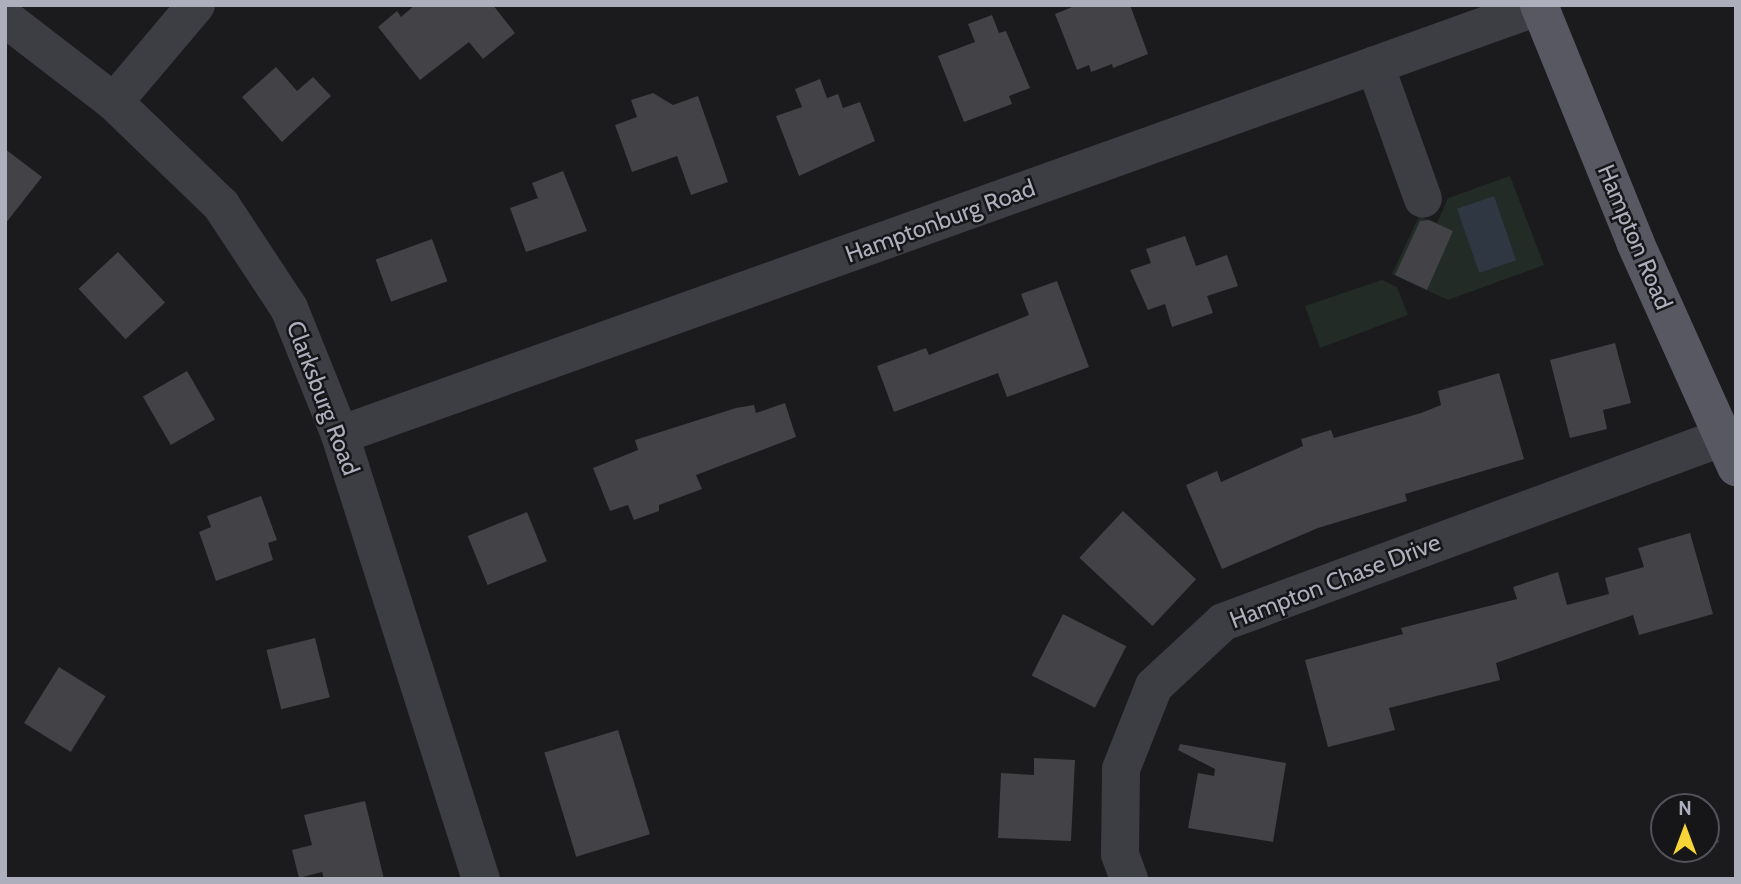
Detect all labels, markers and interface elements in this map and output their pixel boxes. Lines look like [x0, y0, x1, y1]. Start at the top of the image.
street label: Hampton Road [1592, 160, 1678, 314]
street label: Hamptonburg Road [841, 173, 1039, 269]
street label: Clarksburg Road [280, 317, 366, 479]
street label: Hampton Chase Drive [1226, 528, 1444, 634]
north arrow [1650, 793, 1720, 863]
text: N [1678, 797, 1692, 820]

